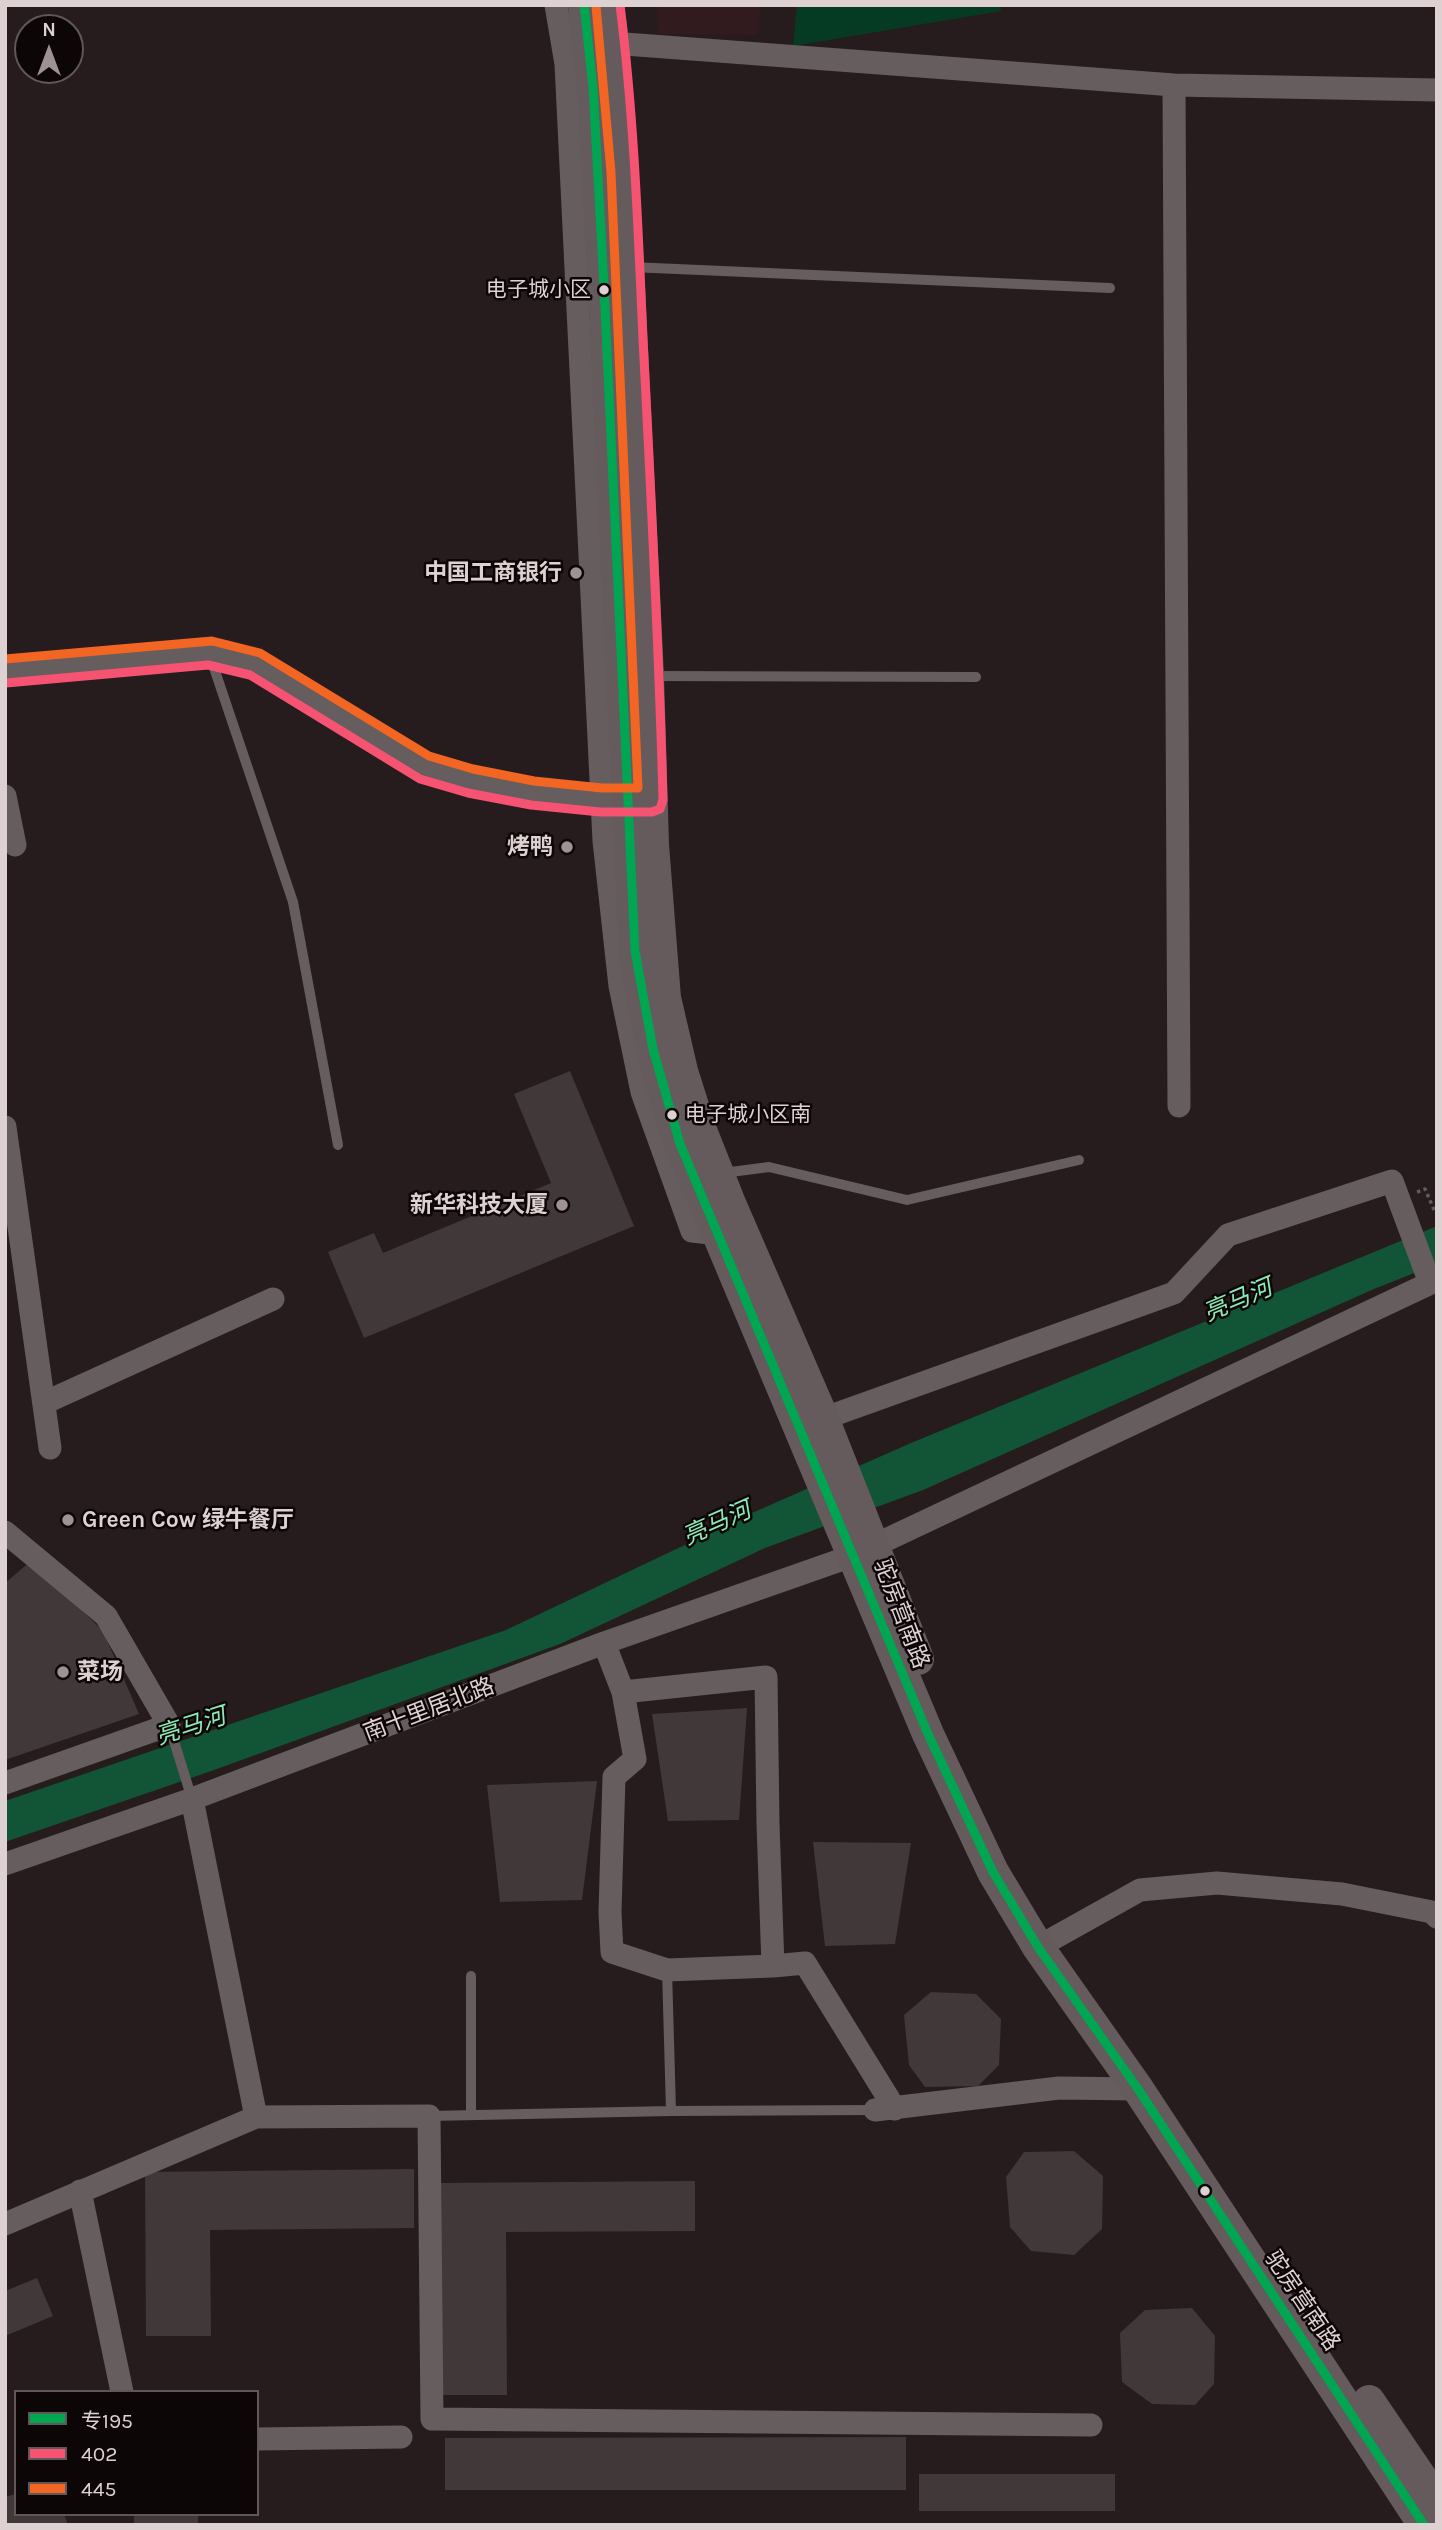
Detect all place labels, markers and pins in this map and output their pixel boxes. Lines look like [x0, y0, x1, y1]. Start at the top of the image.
place label: 电子城小区 [486, 277, 591, 303]
marker: 电子城小区 [597, 283, 611, 297]
place label: 中国工商银行 [424, 559, 562, 587]
marker: 中国工商银行 [568, 565, 584, 581]
place label: 烤鸭 [507, 833, 553, 861]
marker: 烤鸭 [559, 839, 575, 855]
place label: 电子城小区南 [685, 1102, 811, 1128]
marker: 电子城小区南 [665, 1108, 679, 1122]
place label: 新华科技大厦 [410, 1191, 548, 1219]
marker: 新华科技大厦 [554, 1197, 570, 1213]
place label: Green Cow 绿牛餐厅 [82, 1506, 294, 1534]
marker: Green Cow 绿牛餐厅 [60, 1512, 76, 1528]
place label: 菜场 [77, 1658, 123, 1686]
marker: 菜场 [55, 1664, 71, 1680]
unlabelled marker [1198, 2184, 1212, 2198]

